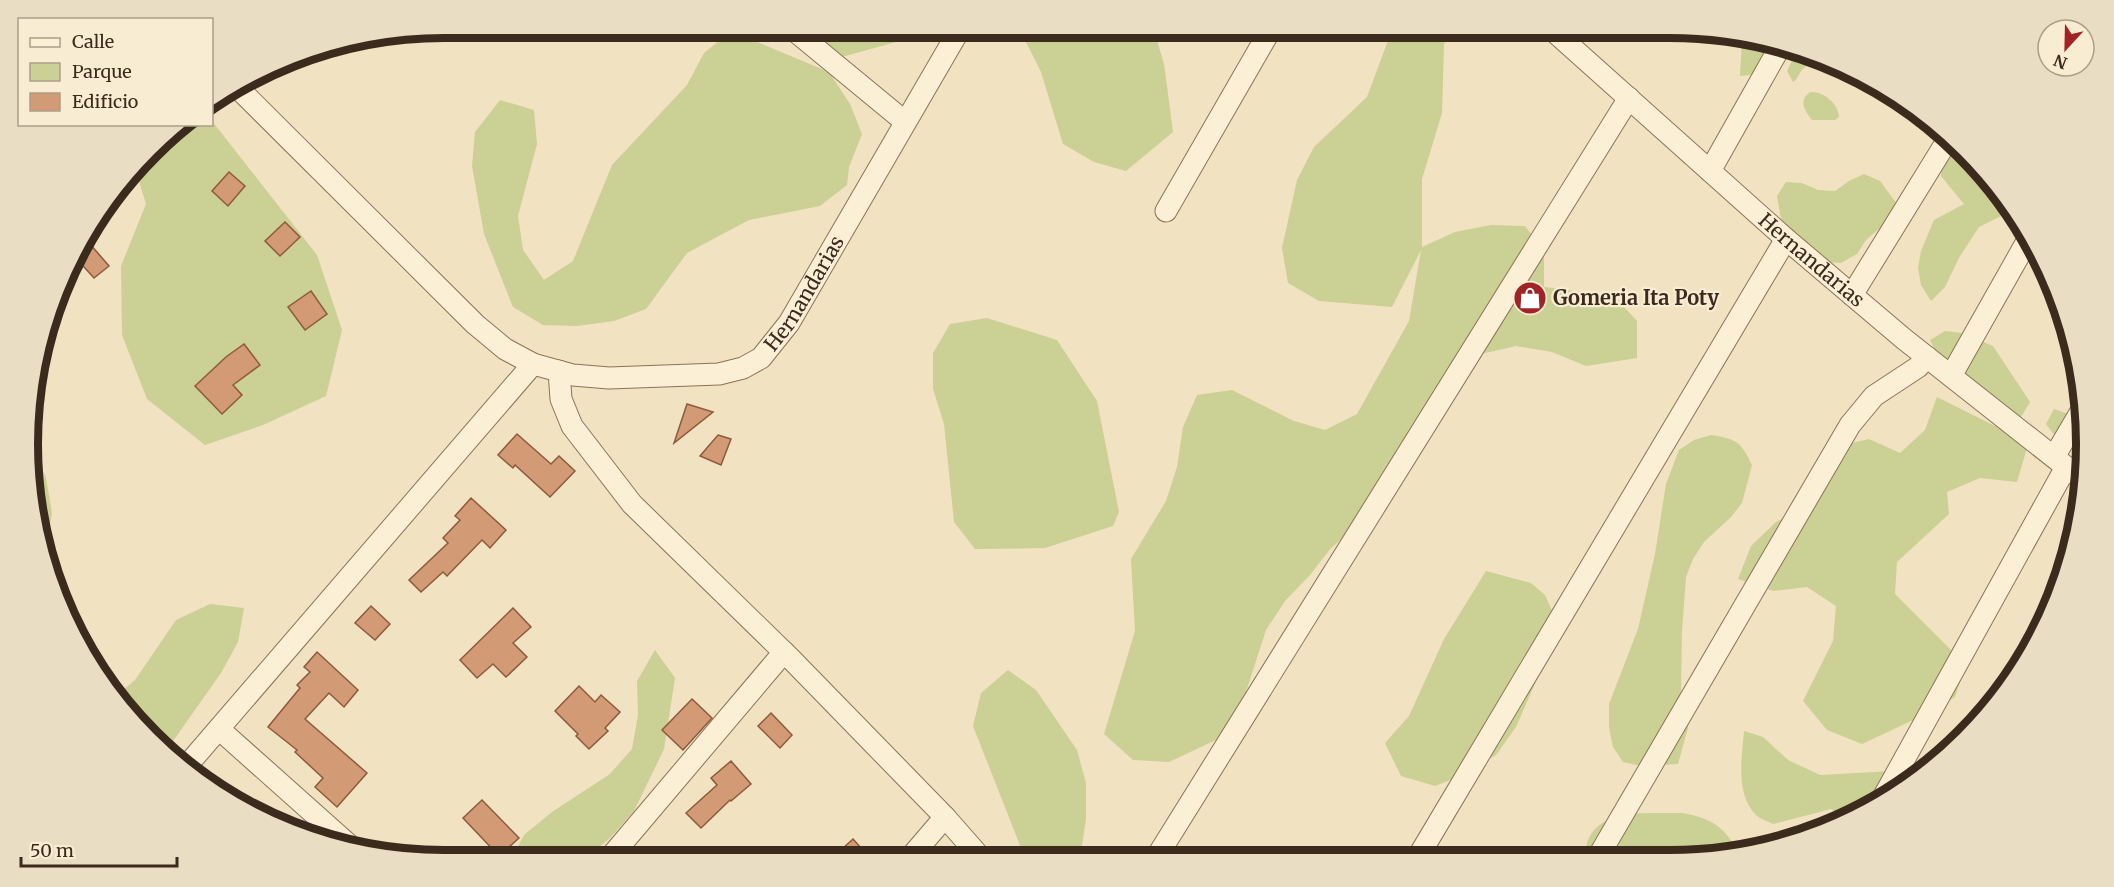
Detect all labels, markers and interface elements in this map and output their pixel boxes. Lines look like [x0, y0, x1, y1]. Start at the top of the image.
legend [18, 18, 213, 126]
north arrow [2036, 18, 2096, 78]
text: Calle [72, 30, 114, 53]
text: N [2050, 50, 2070, 74]
text: Parque [72, 60, 132, 83]
text: Edificio [72, 90, 138, 113]
street label: Hernandarias [1754, 207, 1870, 312]
street label: Hernandarias [758, 231, 849, 356]
shop icon: Gomeria Ita Poty [1512, 280, 1548, 316]
place label: Gomeria Ita Poty [1553, 285, 1719, 310]
scale bar [21, 830, 177, 868]
text: 50 m [30, 839, 74, 862]

